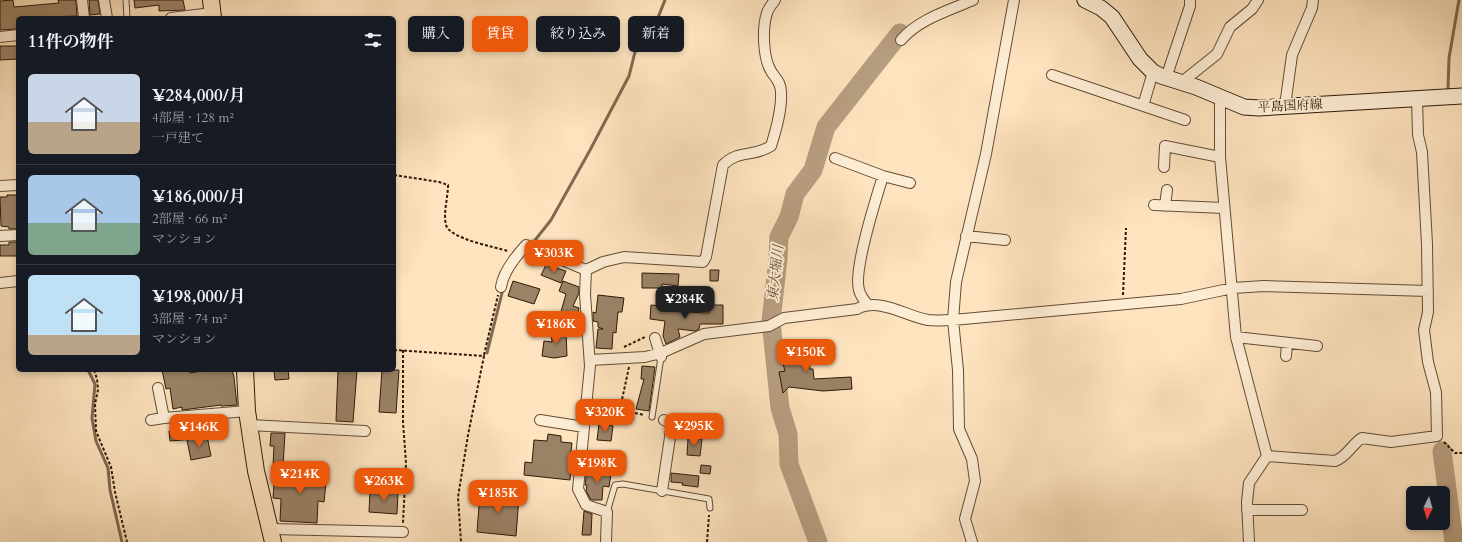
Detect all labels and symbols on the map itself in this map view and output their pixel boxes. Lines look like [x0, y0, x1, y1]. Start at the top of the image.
street label: 平島国府線 [1257, 95, 1323, 117]
pin: ¥303K [526, 240, 582, 274]
water label: 東大堀川 [763, 242, 788, 302]
pin: ¥284K [657, 286, 713, 320]
pin: ¥186K [528, 311, 584, 345]
pin: ¥150K [778, 339, 834, 373]
pin: ¥320K [577, 399, 633, 433]
pin: ¥295K [666, 413, 722, 447]
pin: ¥146K [171, 414, 227, 448]
pin: ¥198K [569, 450, 625, 484]
pin: ¥214K [272, 461, 328, 495]
pin: ¥263K [356, 468, 412, 502]
pin: ¥185K [470, 480, 526, 514]
north arrow [1406, 486, 1450, 530]

